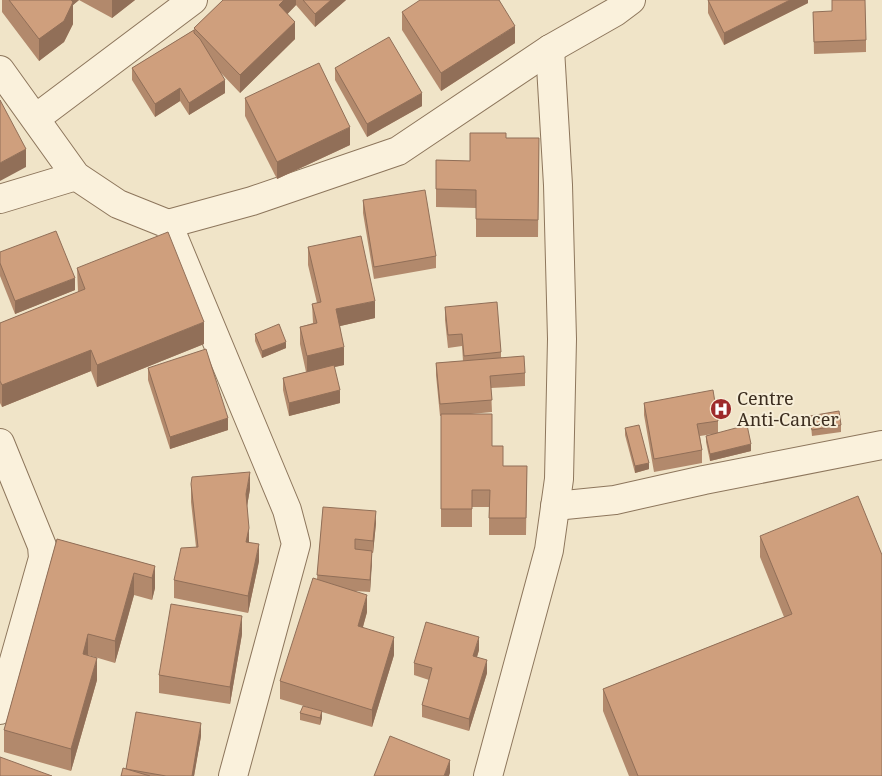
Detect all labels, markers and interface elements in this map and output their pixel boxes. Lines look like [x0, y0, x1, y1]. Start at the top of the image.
place label: Centre Anti-Cancer [737, 386, 839, 431]
hospital icon: Centre Anti-Cancer [709, 397, 733, 421]

